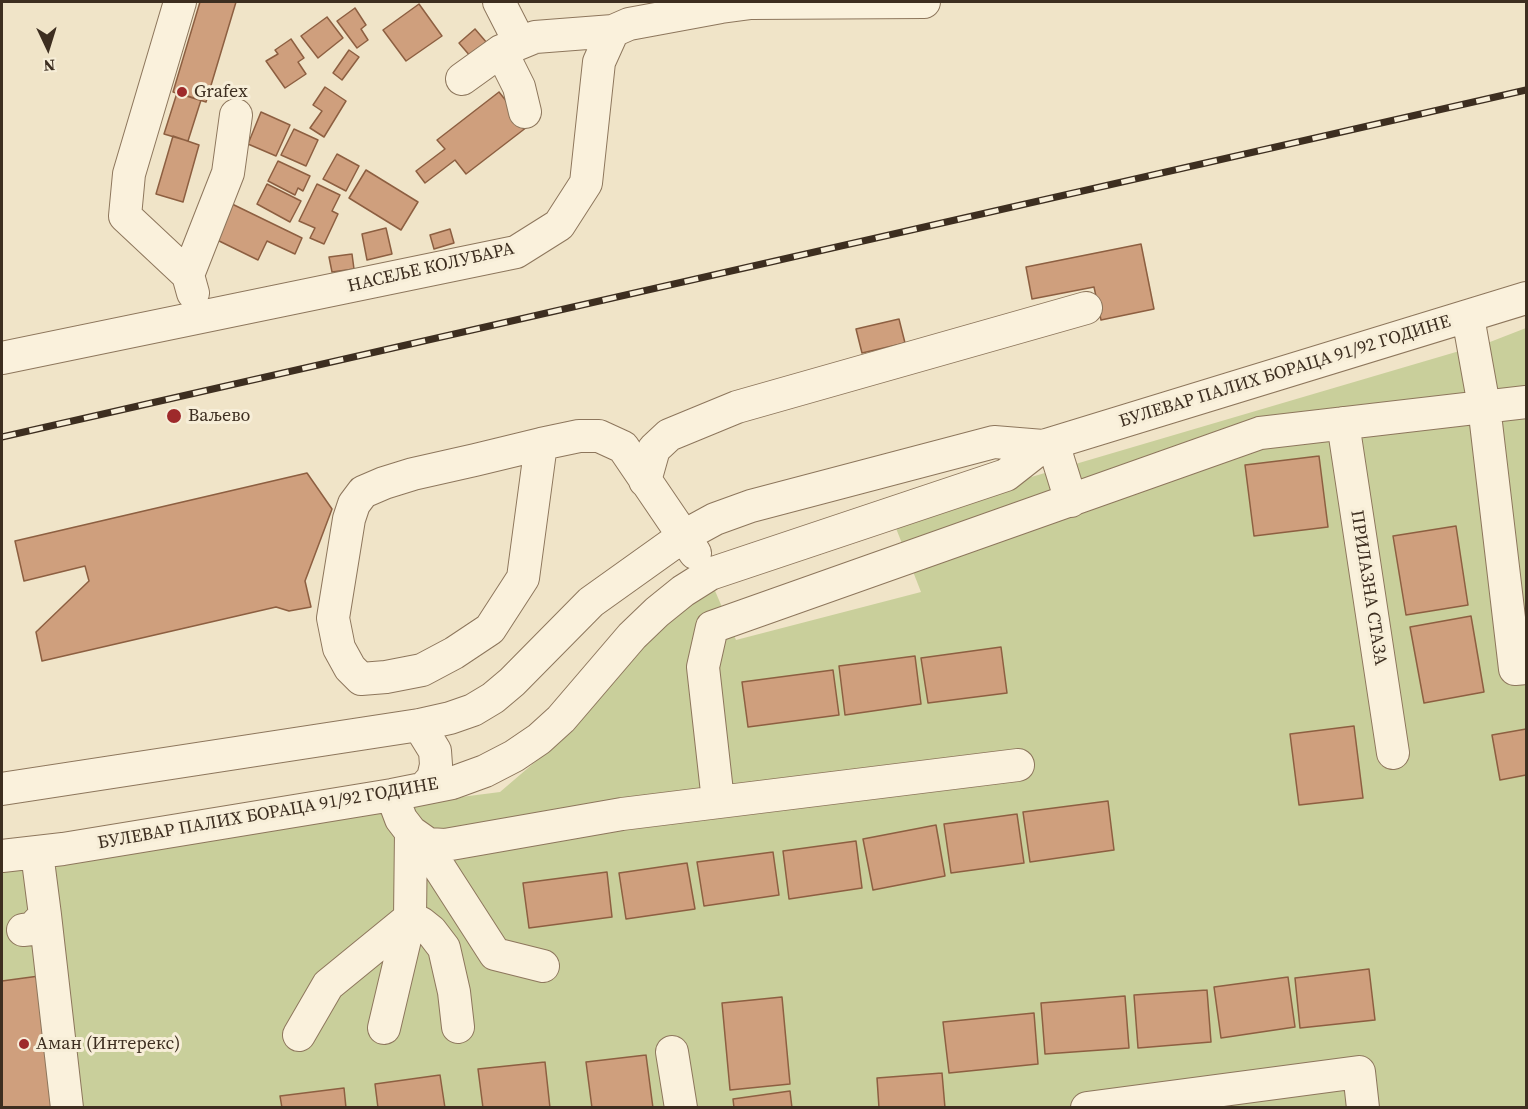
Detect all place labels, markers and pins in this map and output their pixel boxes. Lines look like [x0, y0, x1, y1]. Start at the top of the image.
place label: Grafex [194, 81, 248, 103]
marker: Grafex [175, 85, 189, 99]
place label: Ваљево [188, 405, 250, 427]
marker: Ваљево [165, 407, 183, 425]
place label: Аман (Интерекс) [36, 1033, 180, 1055]
marker: Аман (Интерекс) [17, 1037, 31, 1051]

